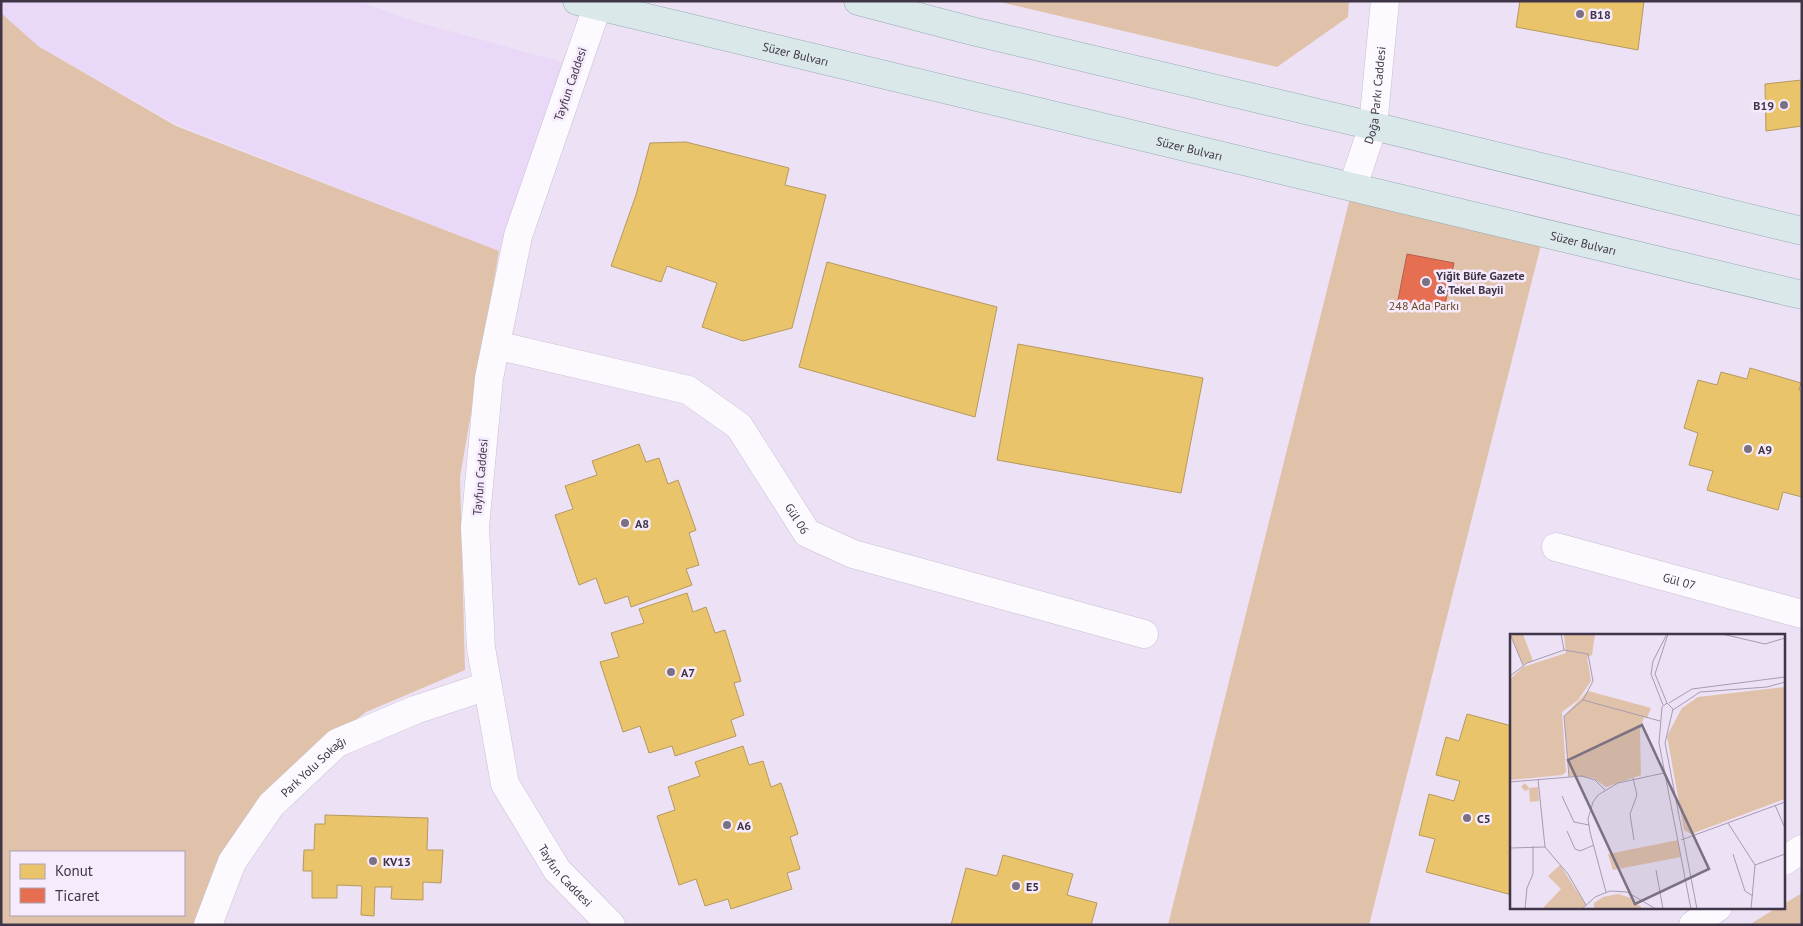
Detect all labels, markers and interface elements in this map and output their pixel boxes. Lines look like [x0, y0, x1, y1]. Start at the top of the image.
place label: B18 [1590, 7, 1611, 22]
marker: B18 [1574, 8, 1586, 20]
street label: Süzer Bulvarı [761, 38, 830, 69]
street label: Tayfun Caddesi [550, 45, 590, 123]
street label: Doğa Parkı Caddesi [1360, 46, 1388, 146]
place label: B19 [1753, 98, 1774, 113]
marker: B19 [1778, 99, 1790, 111]
street label: Süzer Bulvarı [1155, 133, 1224, 163]
street label: Süzer Bulvarı [1549, 227, 1618, 258]
place label: Yiğit Büfe Gazete & Tekel Bayii [1435, 268, 1525, 297]
marker: Yiğit Büfe Gazete & Tekel Bayii [1420, 276, 1432, 288]
park label: 248 Ada Parkı [1389, 298, 1459, 313]
street label: Tayfun Caddesi [469, 438, 491, 516]
place label: A9 [1758, 442, 1772, 457]
marker: A9 [1742, 443, 1754, 455]
street label: Gül 06 [782, 500, 813, 537]
place label: A8 [635, 516, 649, 531]
marker: A8 [619, 517, 631, 529]
street label: Gül 07 [1661, 569, 1698, 592]
inset map [1510, 634, 1786, 908]
place label: A7 [681, 665, 695, 680]
marker: A7 [665, 666, 677, 678]
street label: Park Yolu Sokağı [277, 733, 348, 800]
place label: C5 [1477, 811, 1491, 826]
marker: C5 [1461, 812, 1473, 824]
place label: A6 [737, 818, 751, 833]
marker: A6 [721, 819, 733, 831]
street label: Tayfun Caddesi [536, 841, 596, 909]
legend [10, 851, 185, 916]
place label: KV13 [383, 854, 411, 869]
marker: KV13 [367, 855, 379, 867]
text: Konut [55, 861, 93, 880]
place label: E5 [1026, 879, 1039, 894]
marker: E5 [1010, 880, 1022, 892]
text: Ticaret [55, 886, 99, 905]

